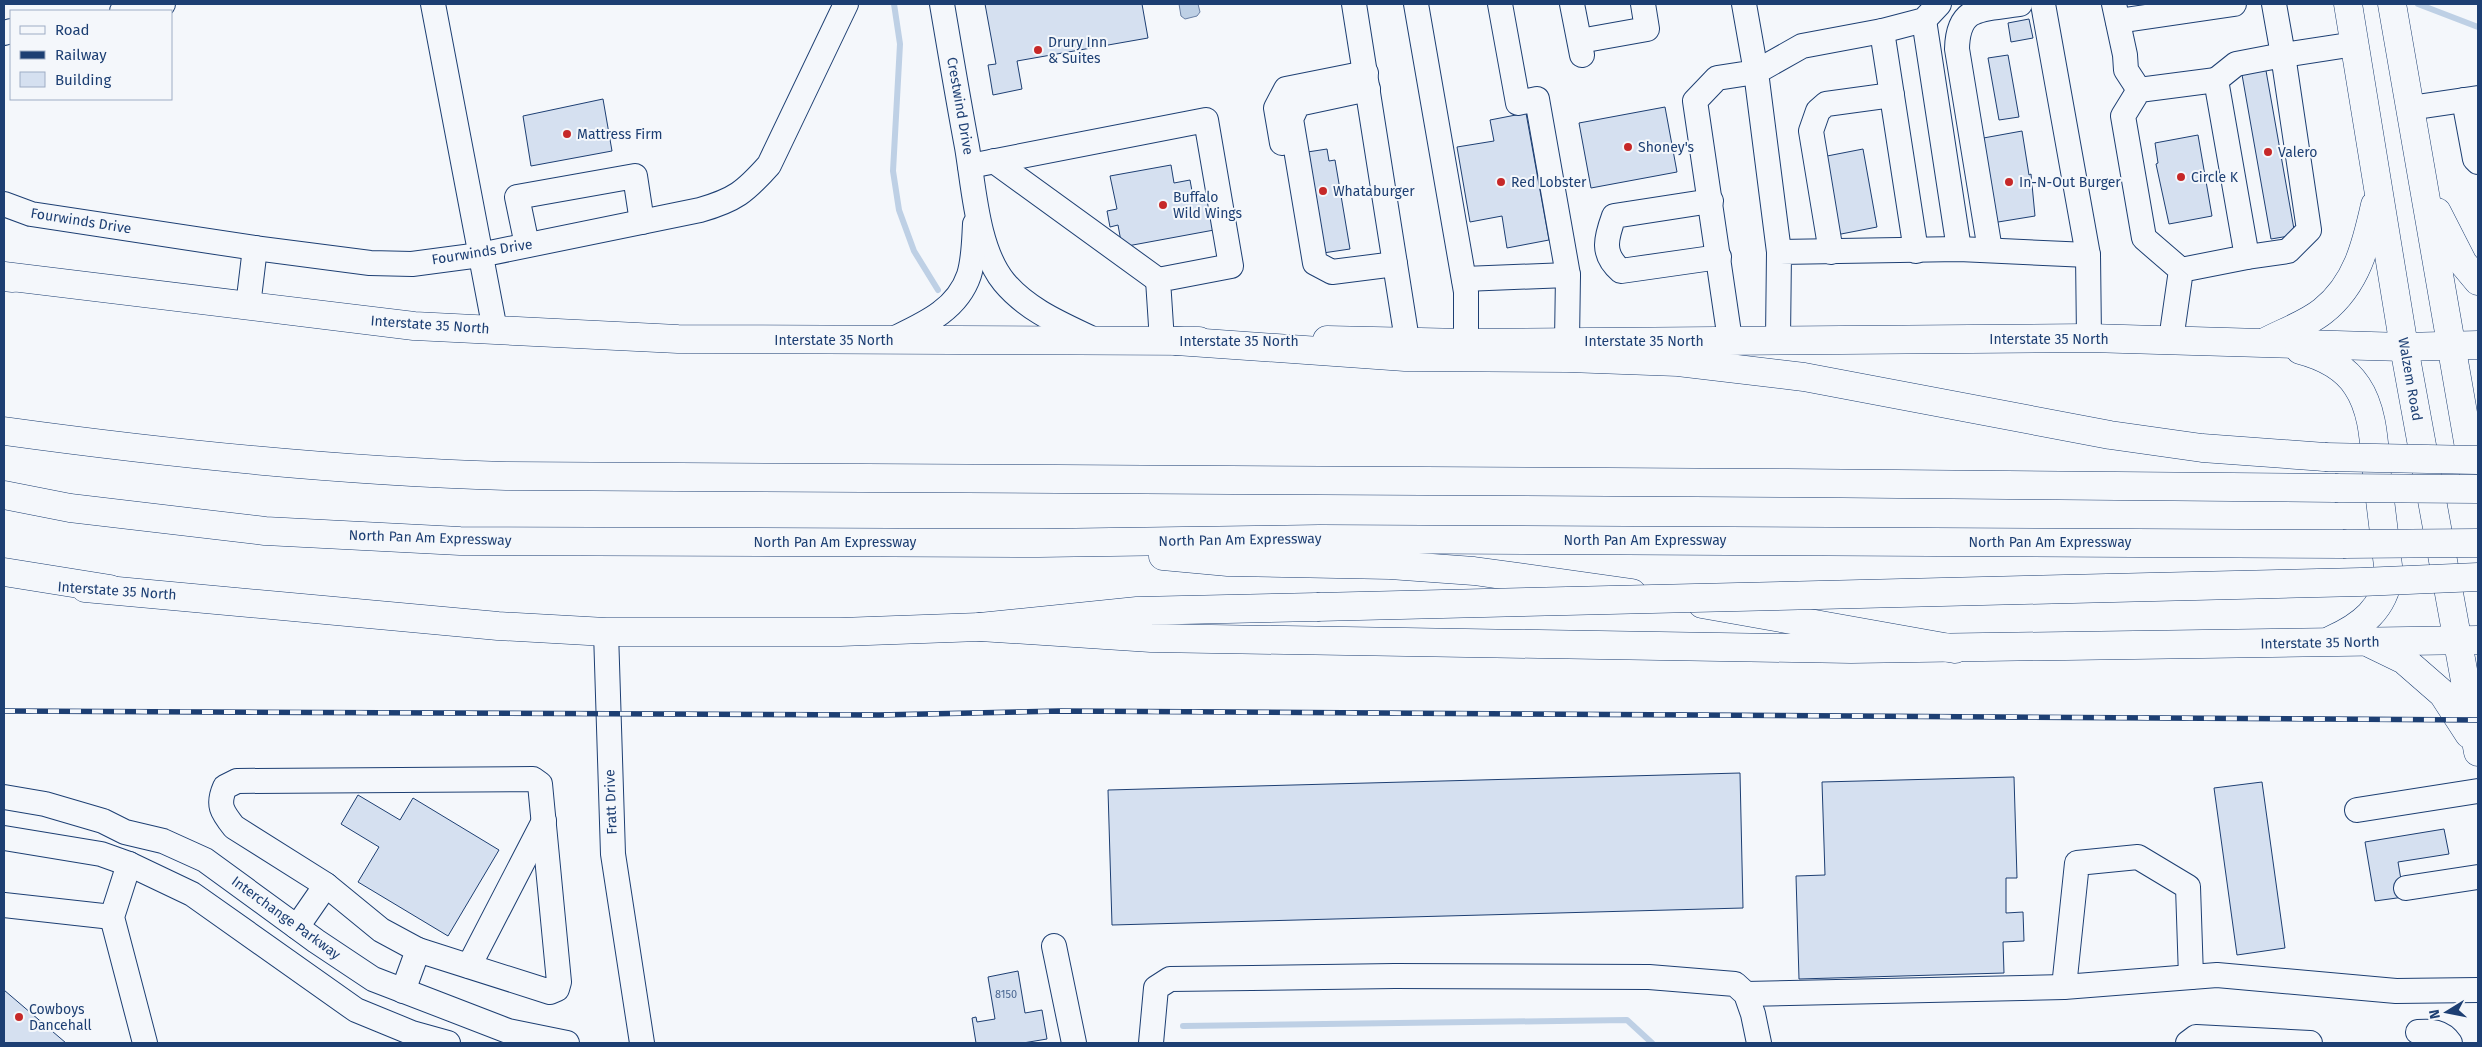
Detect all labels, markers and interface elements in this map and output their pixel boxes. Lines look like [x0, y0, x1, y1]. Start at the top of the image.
legend [10, 10, 172, 100]
text: Road [55, 21, 90, 39]
place label: Drury Inn & Suites [1048, 34, 1107, 67]
marker: Drury Inn & Suites [1032, 44, 1044, 56]
text: Railway [55, 46, 107, 64]
street label: Crestwind Drive [943, 56, 977, 156]
text: Building [55, 71, 111, 89]
place label: Mattress Firm [577, 126, 663, 143]
marker: Mattress Firm [561, 128, 573, 140]
place label: Shoney's [1638, 139, 1695, 156]
marker: Shoney's [1622, 141, 1634, 153]
place label: Valero [2278, 144, 2318, 161]
marker: Valero [2262, 146, 2274, 158]
place label: Circle K [2191, 169, 2239, 186]
marker: Circle K [2175, 171, 2187, 183]
place label: Red Lobster [1511, 174, 1587, 191]
place label: In-N-Out Burger [2019, 174, 2121, 191]
marker: Red Lobster [1495, 176, 1507, 188]
marker: In-N-Out Burger [2003, 176, 2015, 188]
place label: Whataburger [1333, 183, 1415, 200]
marker: Whataburger [1317, 185, 1329, 197]
place label: Buffalo Wild Wings [1173, 189, 1243, 222]
marker: Buffalo Wild Wings [1157, 199, 1169, 211]
street label: Fourwinds Drive [29, 205, 133, 237]
street label: Fourwinds Drive [430, 236, 534, 268]
street label: Interstate 35 North [370, 312, 490, 338]
street label: Interstate 35 North [1989, 331, 2109, 348]
street label: Interstate 35 North [774, 332, 894, 349]
street label: Interstate 35 North [1179, 333, 1299, 350]
street label: Interstate 35 North [1584, 333, 1704, 350]
street label: Walzem Road [2394, 336, 2426, 422]
street label: North Pan Am Expressway [348, 527, 512, 549]
street label: North Pan Am Expressway [1158, 530, 1322, 550]
street label: North Pan Am Expressway [1564, 532, 1727, 549]
street label: North Pan Am Expressway [754, 534, 917, 551]
street label: North Pan Am Expressway [1969, 534, 2132, 551]
street label: Interstate 35 North [57, 578, 177, 604]
street label: Interstate 35 North [2260, 633, 2380, 653]
street label: Fratt Drive [601, 769, 621, 835]
street label: Interchange Parkway [228, 873, 344, 963]
north arrow [2422, 987, 2472, 1037]
house number: 8150 [995, 988, 1017, 1001]
place label: Cowboys Dancehall [29, 1001, 92, 1034]
text: N [2426, 1008, 2444, 1020]
marker: Cowboys Dancehall [13, 1011, 25, 1023]

